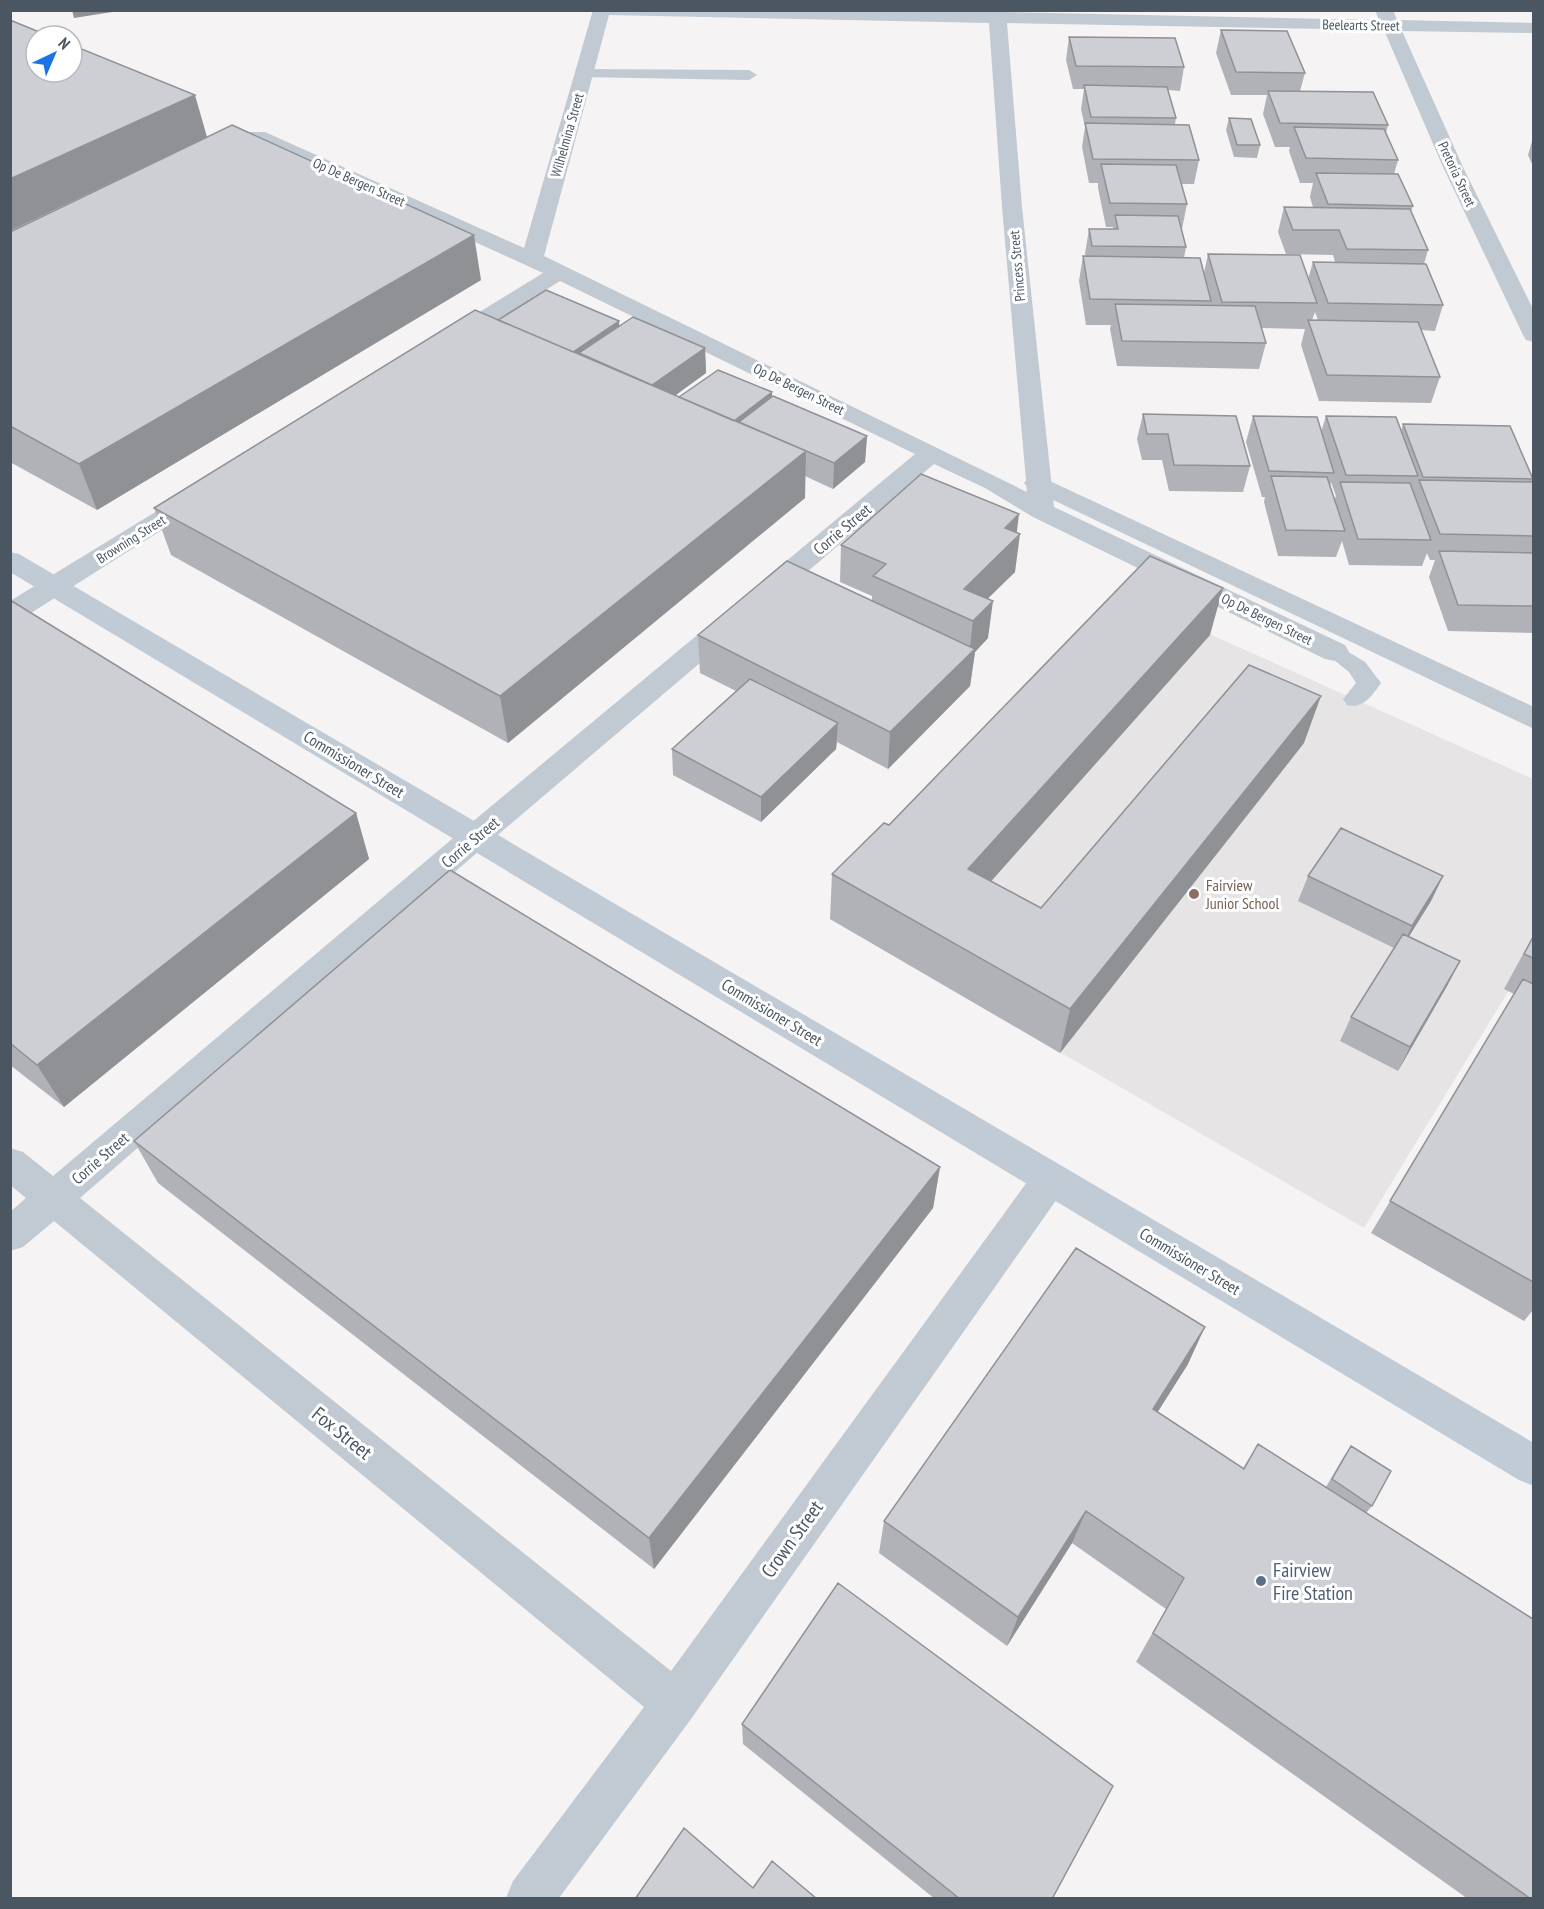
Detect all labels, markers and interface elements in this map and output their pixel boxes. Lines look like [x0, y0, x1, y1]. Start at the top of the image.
street label: Beelearts Street [1322, 15, 1400, 35]
north arrow [24, 24, 84, 84]
text: N [54, 33, 74, 53]
street label: Wilhelmina Street [546, 91, 588, 179]
street label: Pretoria Street [1434, 139, 1480, 210]
street label: Op De Bergen Street [310, 154, 408, 210]
street label: Princess Street [1005, 230, 1029, 302]
street label: Op De Bergen Street [751, 359, 848, 419]
street label: Corrie Street [809, 499, 875, 559]
street label: Browning Street [93, 511, 169, 567]
street label: Op De Bergen Street [1219, 589, 1316, 649]
street label: Commissioner Street [300, 726, 408, 802]
street label: Corrie Street [437, 812, 503, 872]
place label: Fairview Junior School [1205, 875, 1279, 913]
marker: Fairview Junior School [1187, 887, 1201, 901]
street label: Commissioner Street [718, 974, 826, 1050]
street label: Corrie Street [67, 1127, 133, 1188]
street label: Commissioner Street [1136, 1223, 1244, 1299]
street label: Fox Street [307, 1401, 378, 1465]
street label: Crown Street [755, 1495, 829, 1583]
place label: Fairview Fire Station [1273, 1557, 1353, 1606]
marker: Fairview Fire Station [1254, 1574, 1268, 1588]

